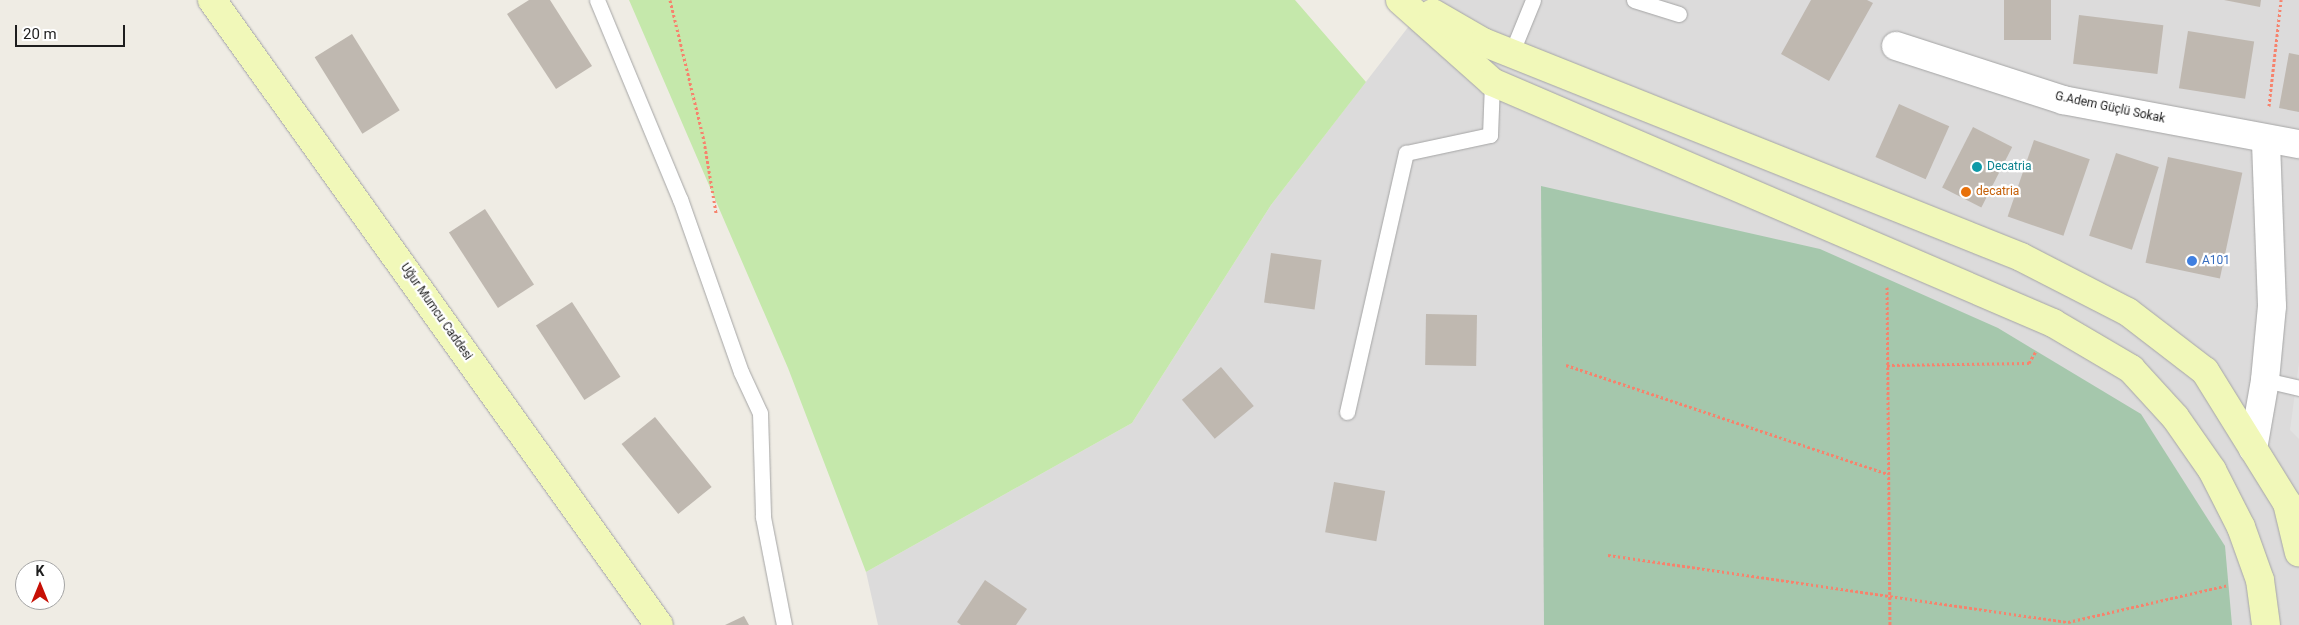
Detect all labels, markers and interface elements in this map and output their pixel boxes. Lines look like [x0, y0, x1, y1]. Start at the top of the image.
scale bar [18, 15, 128, 47]
text: 20 m [23, 25, 57, 43]
street label: G.Adem Güçlü Sokak [2054, 89, 2166, 127]
place label: Decatria [1987, 160, 2031, 174]
marker: Decatria [1971, 161, 1983, 173]
place label: decatria [1976, 185, 2019, 199]
marker: decatria [1960, 186, 1972, 198]
place label: A101 [2202, 254, 2230, 268]
marker: A101 [2186, 255, 2198, 267]
street label: Uğur Mumcu Caddesi [397, 261, 475, 363]
north arrow [15, 560, 65, 610]
text: K [36, 563, 44, 579]

